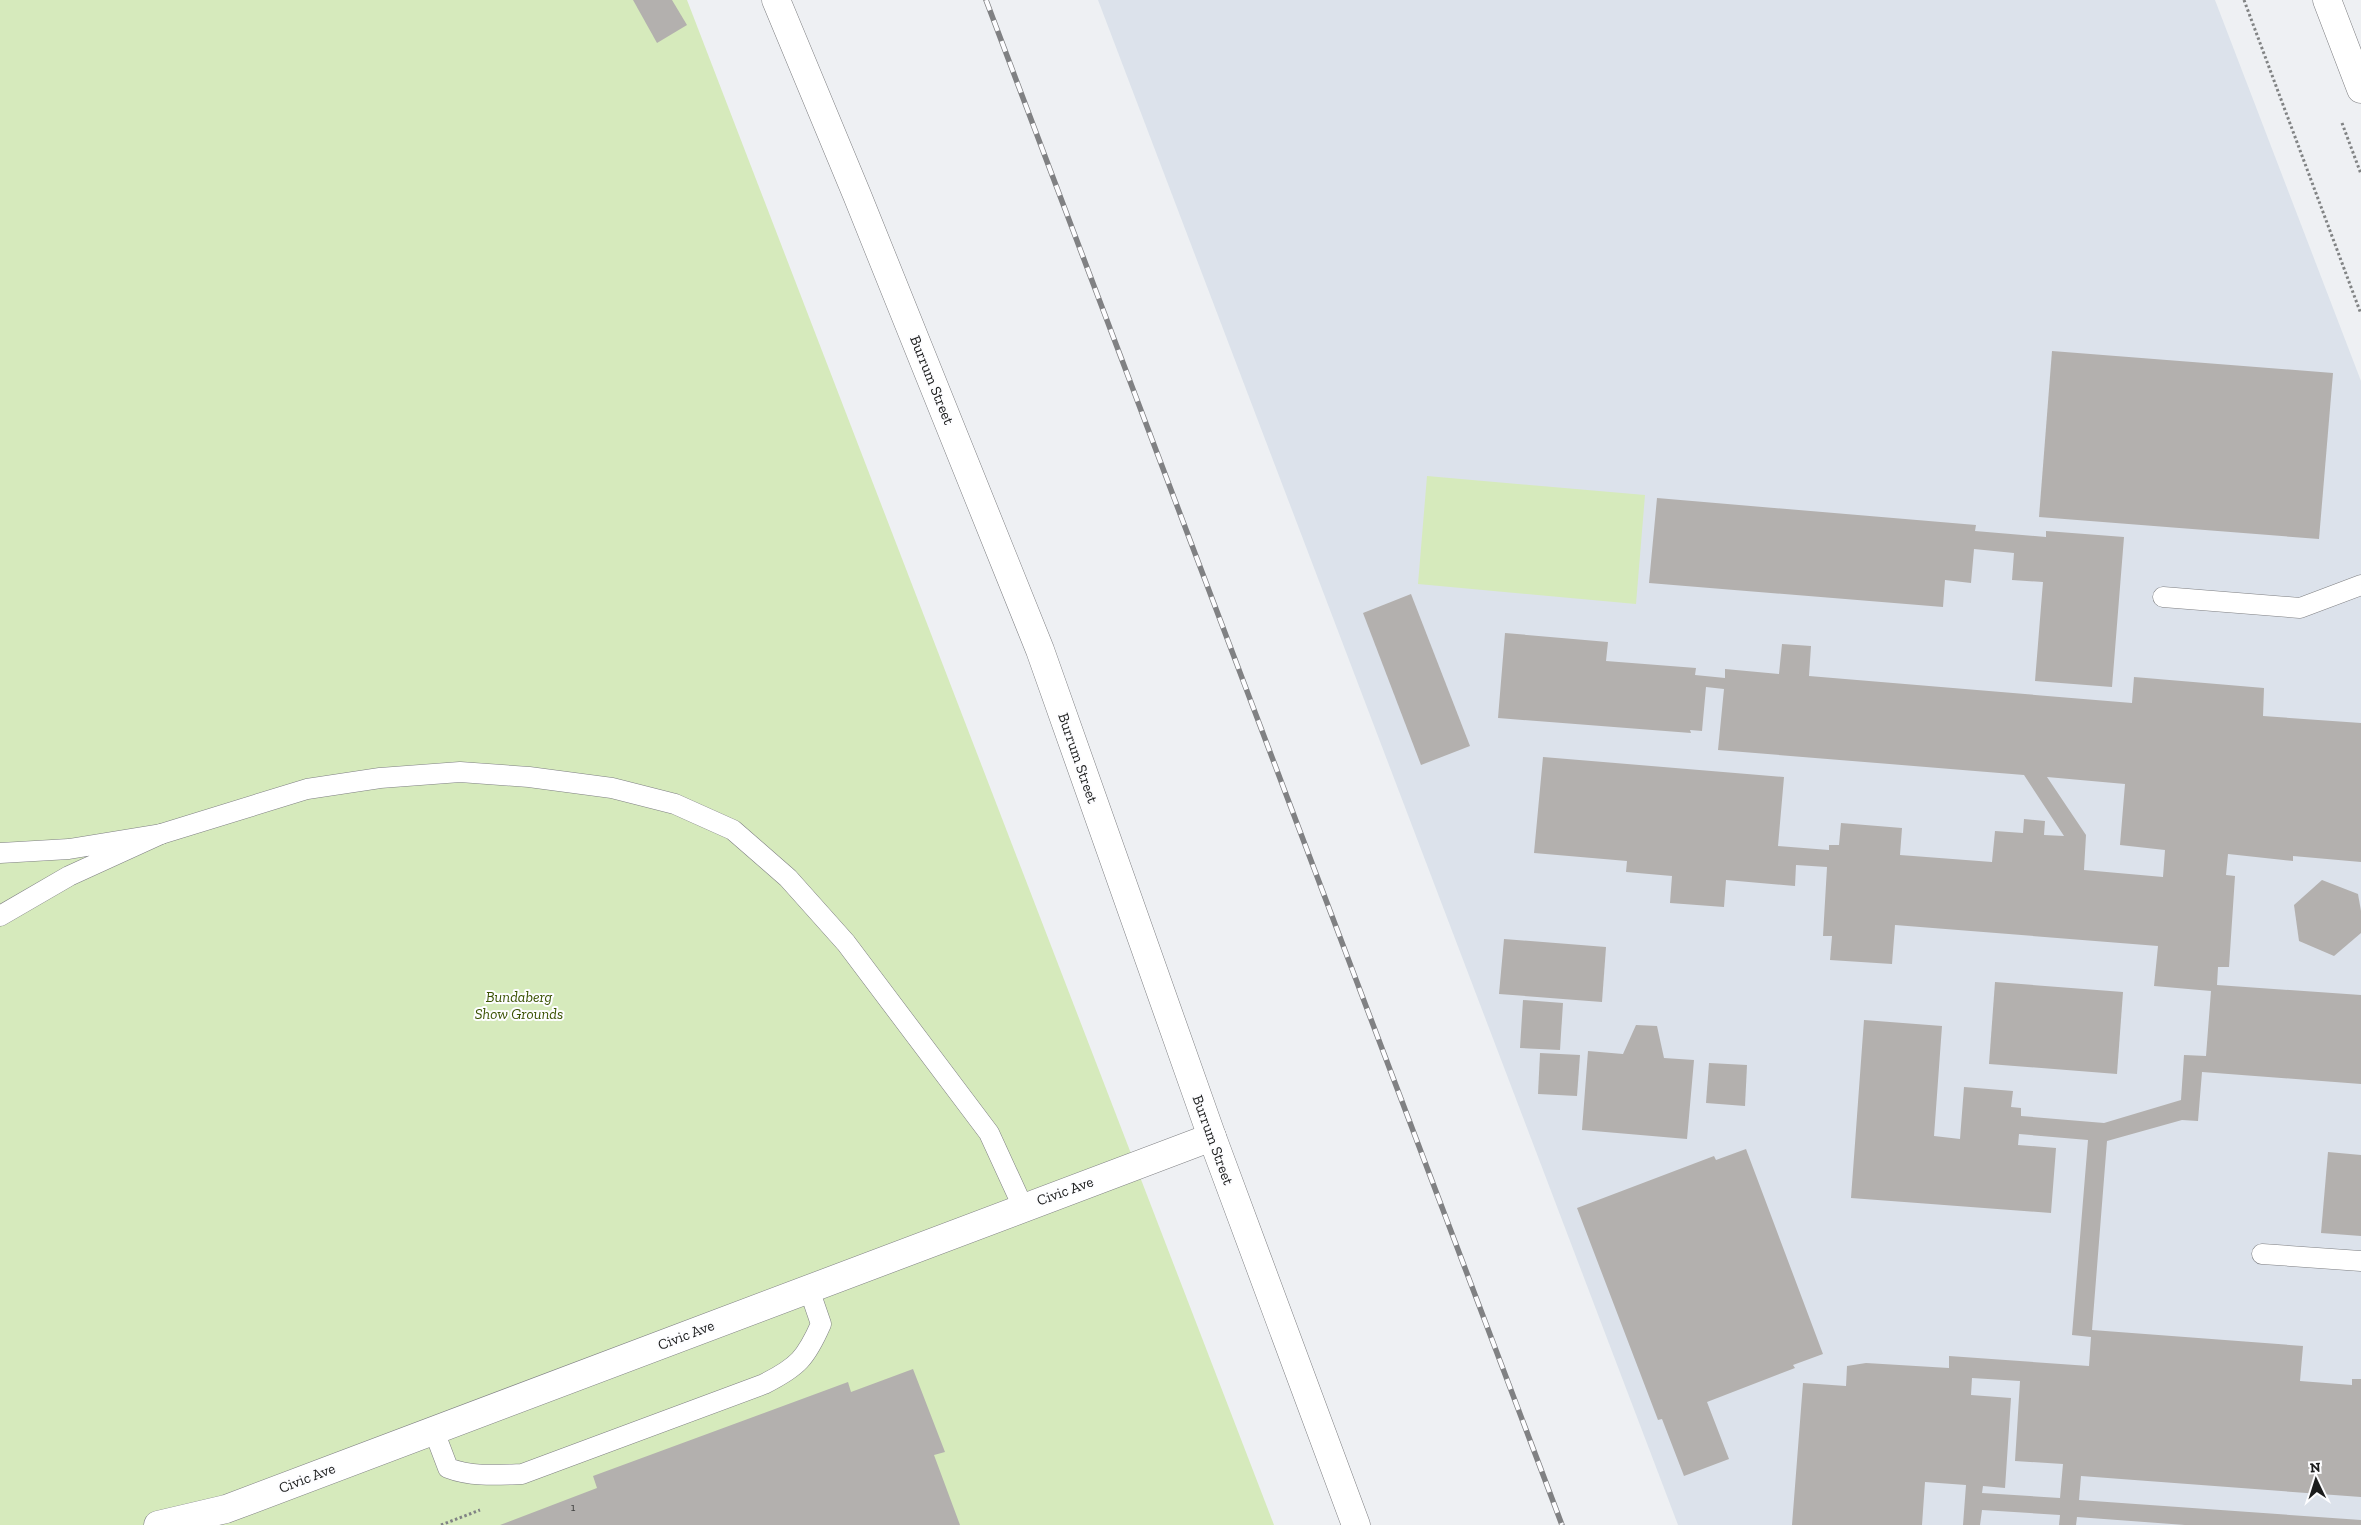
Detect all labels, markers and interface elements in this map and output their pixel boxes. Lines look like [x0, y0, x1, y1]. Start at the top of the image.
street label: Burrum Street [906, 333, 958, 428]
street label: Burrum Street [1054, 710, 1102, 806]
park label: Bundaberg Show Grounds [475, 988, 563, 1023]
street label: Burrum Street [1188, 1093, 1238, 1188]
street label: Civic Ave [1034, 1172, 1096, 1210]
street label: Civic Ave [655, 1316, 717, 1354]
north arrow [2291, 1455, 2341, 1505]
street label: Civic Ave [276, 1459, 338, 1497]
text: N [2309, 1459, 2321, 1476]
house number: 1 [571, 1500, 576, 1514]

